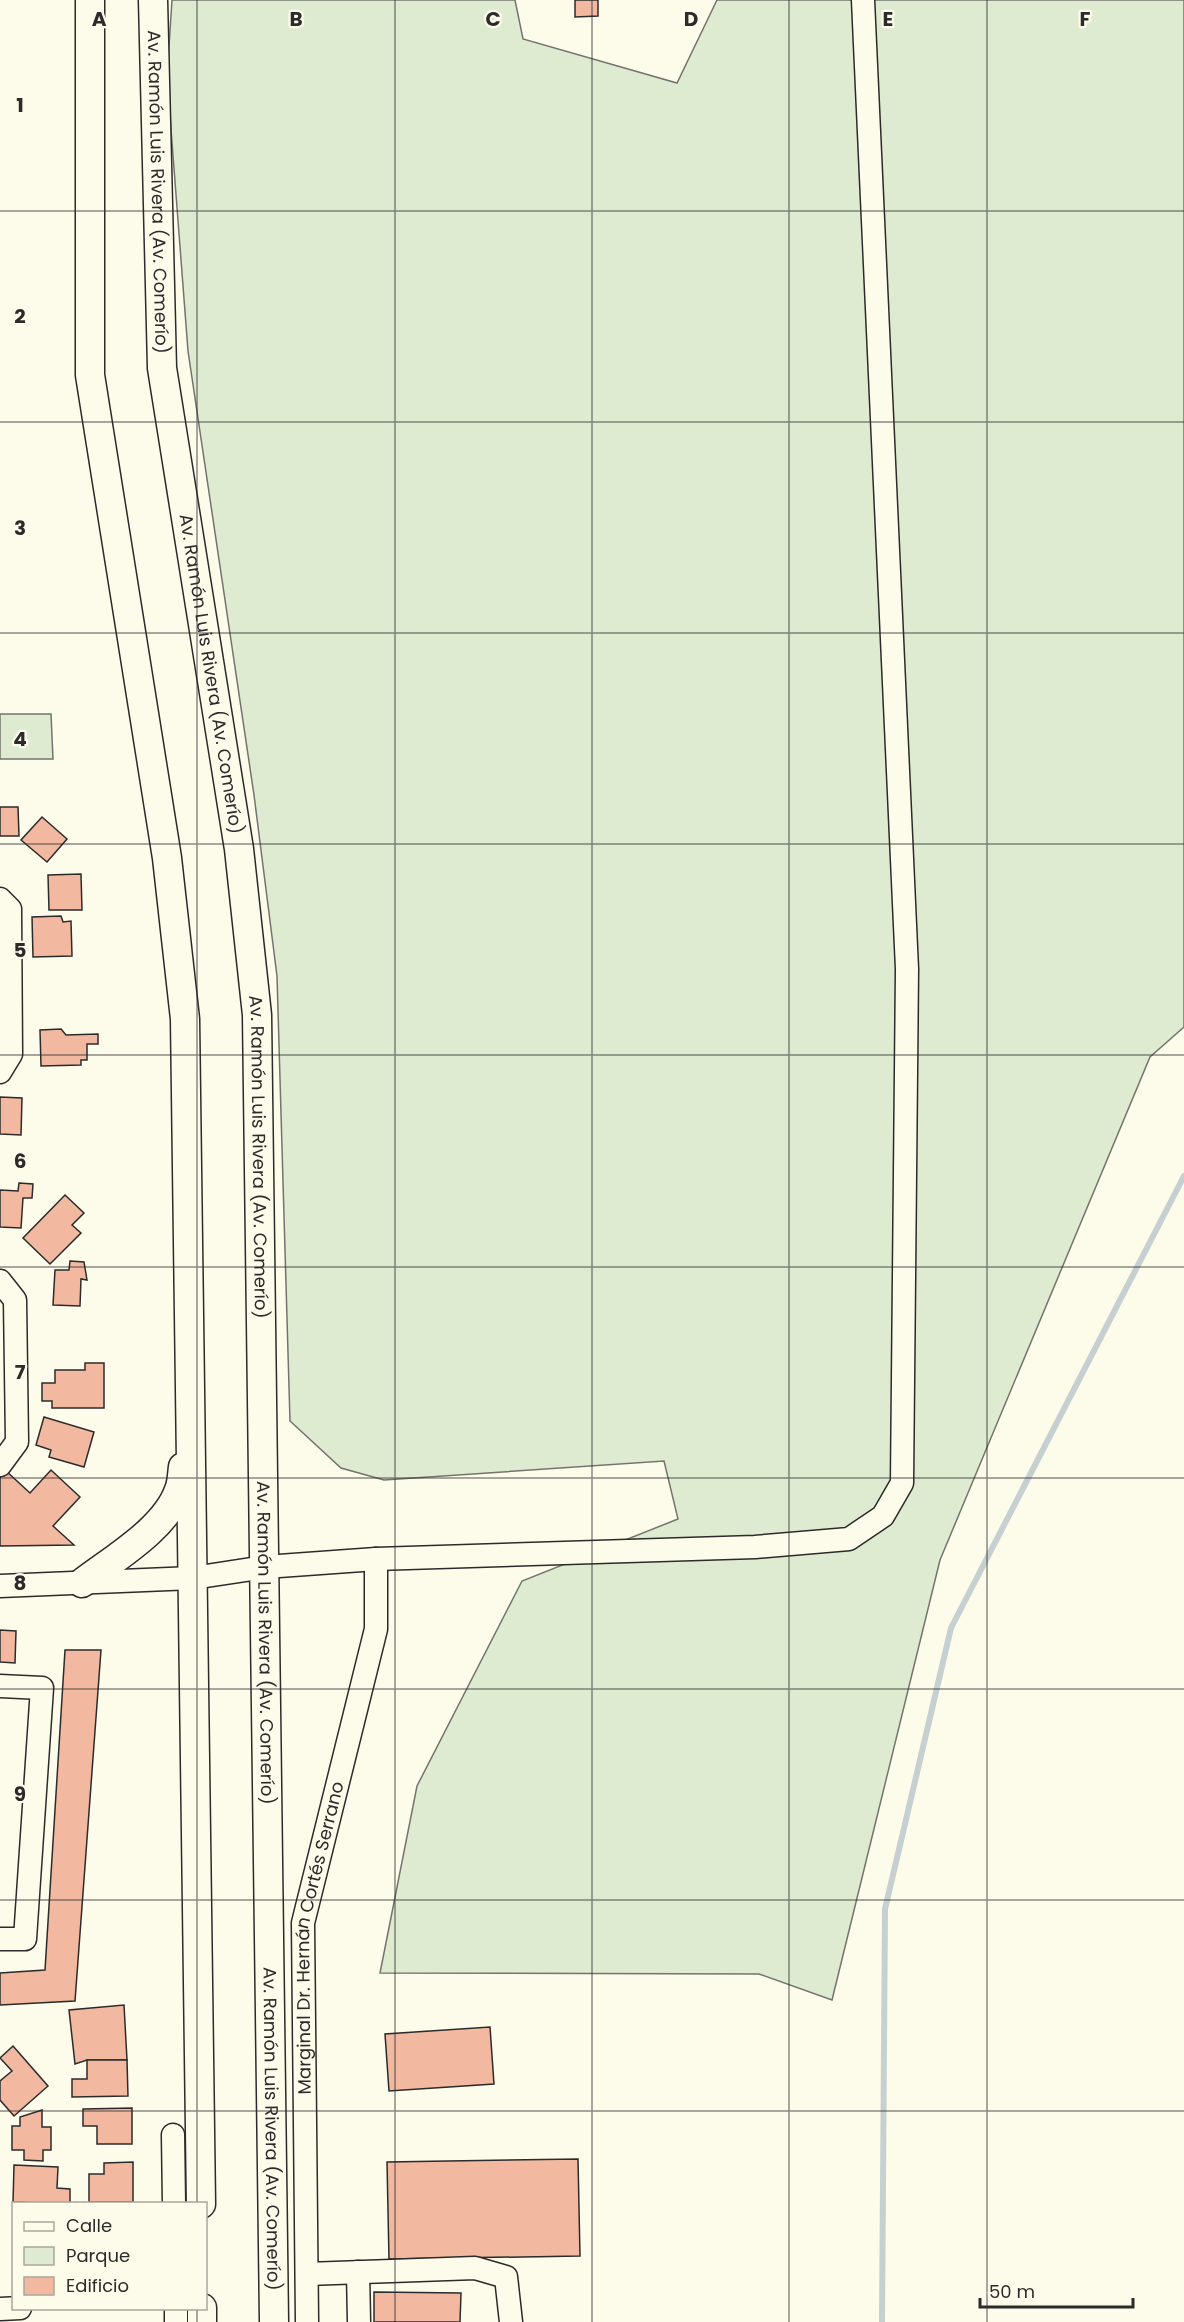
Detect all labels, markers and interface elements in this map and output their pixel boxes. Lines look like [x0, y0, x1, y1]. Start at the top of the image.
text: A [92, 5, 107, 33]
text: B [289, 5, 303, 33]
text: C [485, 5, 501, 33]
text: D [684, 5, 698, 33]
text: E [883, 5, 893, 33]
text: F [1080, 5, 1091, 33]
street label: Av. Ramón Luis Rivera (Av. Comerío) [142, 30, 175, 354]
text: 1 [16, 91, 24, 119]
text: 2 [14, 302, 26, 330]
street label: Av. Ramón Luis Rivera (Av. Comerío) [174, 512, 249, 836]
text: 3 [14, 514, 26, 542]
text: 4 [13, 725, 27, 753]
text: 5 [14, 936, 27, 964]
street label: Av. Ramón Luis Rivera (Av. Comerío) [243, 994, 274, 1319]
text: 6 [14, 1147, 26, 1175]
text: 7 [15, 1358, 26, 1386]
street label: Av. Ramón Luis Rivera (Av. Comerío) [251, 1481, 280, 1805]
text: 8 [14, 1569, 26, 1597]
street label: Marginal Dr. Hernán Cortés Serrano [289, 1779, 350, 2095]
text: 9 [14, 1780, 26, 1808]
street label: Av. Ramón Luis Rivera (Av. Comerío) [257, 1967, 287, 2291]
legend [12, 2202, 207, 2310]
text: Calle [66, 2213, 112, 2238]
text: Parque [66, 2243, 130, 2268]
scale bar [980, 2271, 1133, 2309]
text: Edificio [66, 2273, 129, 2298]
text: 50 m [989, 2279, 1035, 2304]

